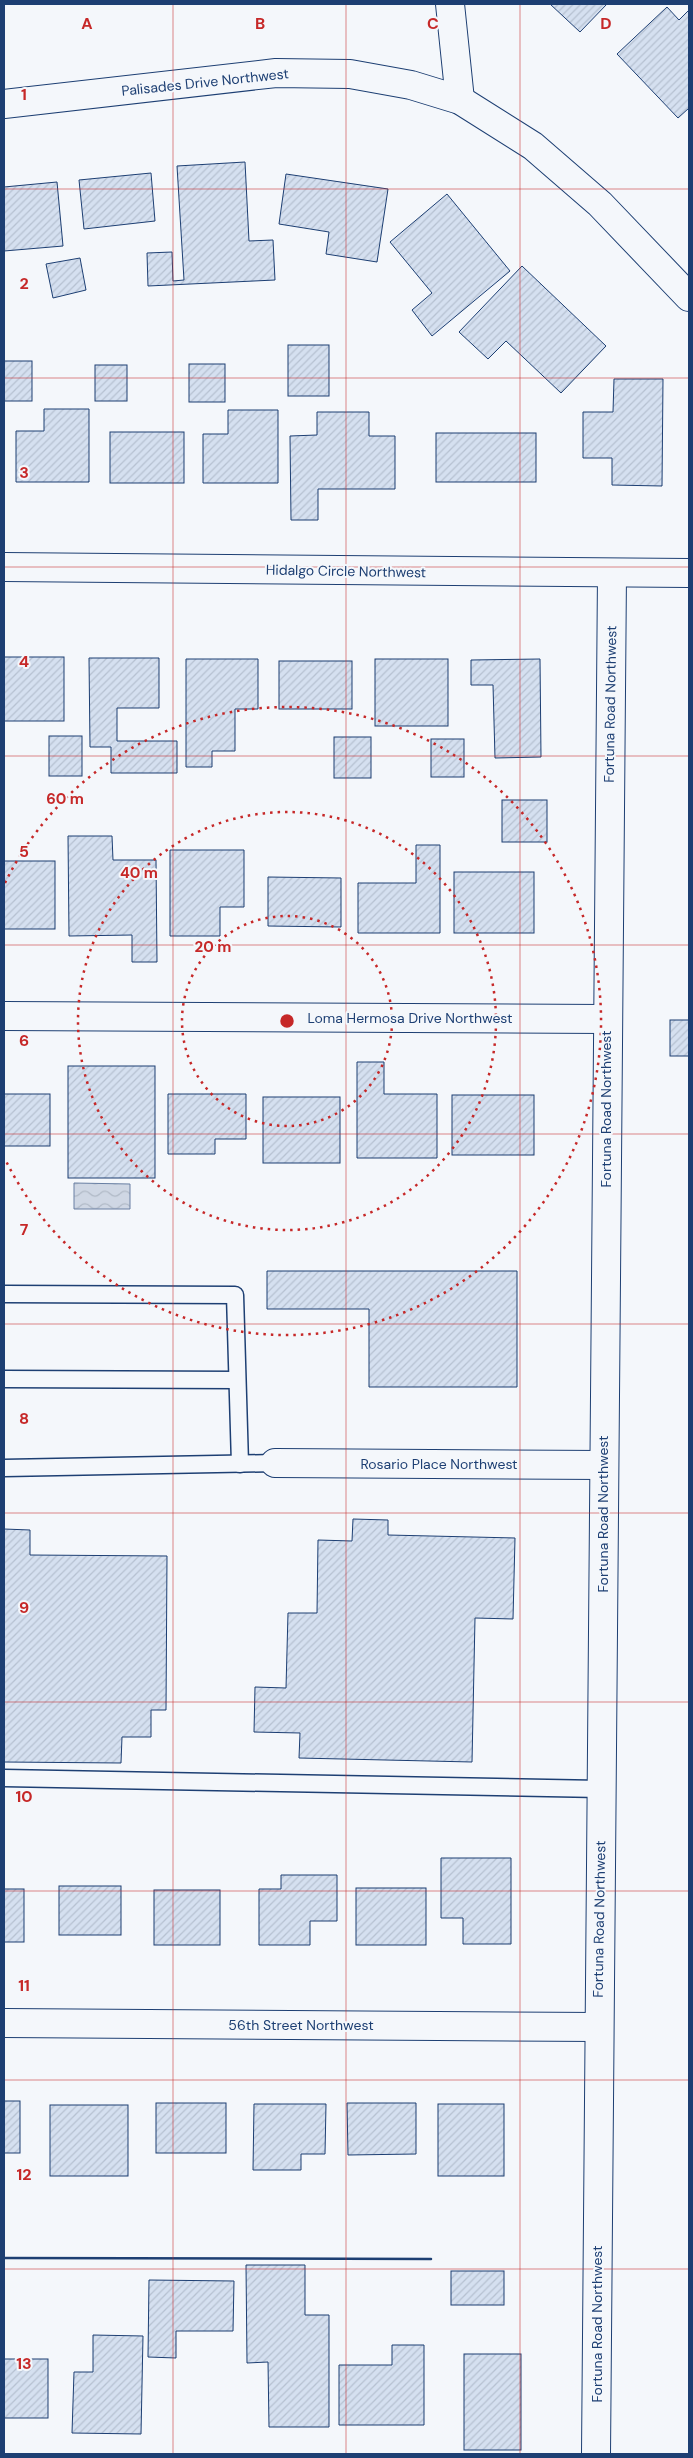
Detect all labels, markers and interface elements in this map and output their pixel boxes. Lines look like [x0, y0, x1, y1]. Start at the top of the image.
text: A [81, 13, 93, 34]
text: B [255, 13, 265, 34]
text: C [427, 13, 439, 34]
text: D [600, 13, 612, 34]
street label: Palisades Drive Northwest [120, 64, 290, 100]
text: 1 [21, 84, 27, 105]
text: 2 [19, 273, 29, 294]
text: 3 [19, 462, 29, 483]
street label: Hidalgo Circle Northwest [266, 561, 426, 581]
street label: Fortuna Road Northwest [600, 625, 620, 783]
text: 4 [19, 651, 29, 672]
text: 60 m [46, 789, 84, 809]
text: 5 [19, 841, 29, 862]
text: 40 m [120, 863, 158, 883]
text: 20 m [195, 937, 231, 957]
street label: Loma Hermosa Drive Northwest [307, 1009, 513, 1027]
centre of rings [278, 1012, 296, 1030]
text: 6 [19, 1030, 29, 1051]
street label: Fortuna Road Northwest [597, 1030, 615, 1188]
text: 7 [20, 1219, 29, 1240]
text: 8 [19, 1408, 29, 1429]
street label: Fortuna Road Northwest [594, 1435, 612, 1593]
street label: Rosario Place Northwest [360, 1455, 518, 1473]
text: 9 [19, 1597, 29, 1618]
text: 10 [15, 1786, 33, 1807]
street label: Fortuna Road Northwest [589, 1840, 609, 1998]
text: 11 [18, 1975, 30, 1996]
street label: 56th Street Northwest [228, 2016, 374, 2034]
text: 12 [16, 2164, 32, 2185]
street label: Fortuna Road Northwest [588, 2245, 606, 2403]
text: 13 [16, 2353, 32, 2374]

